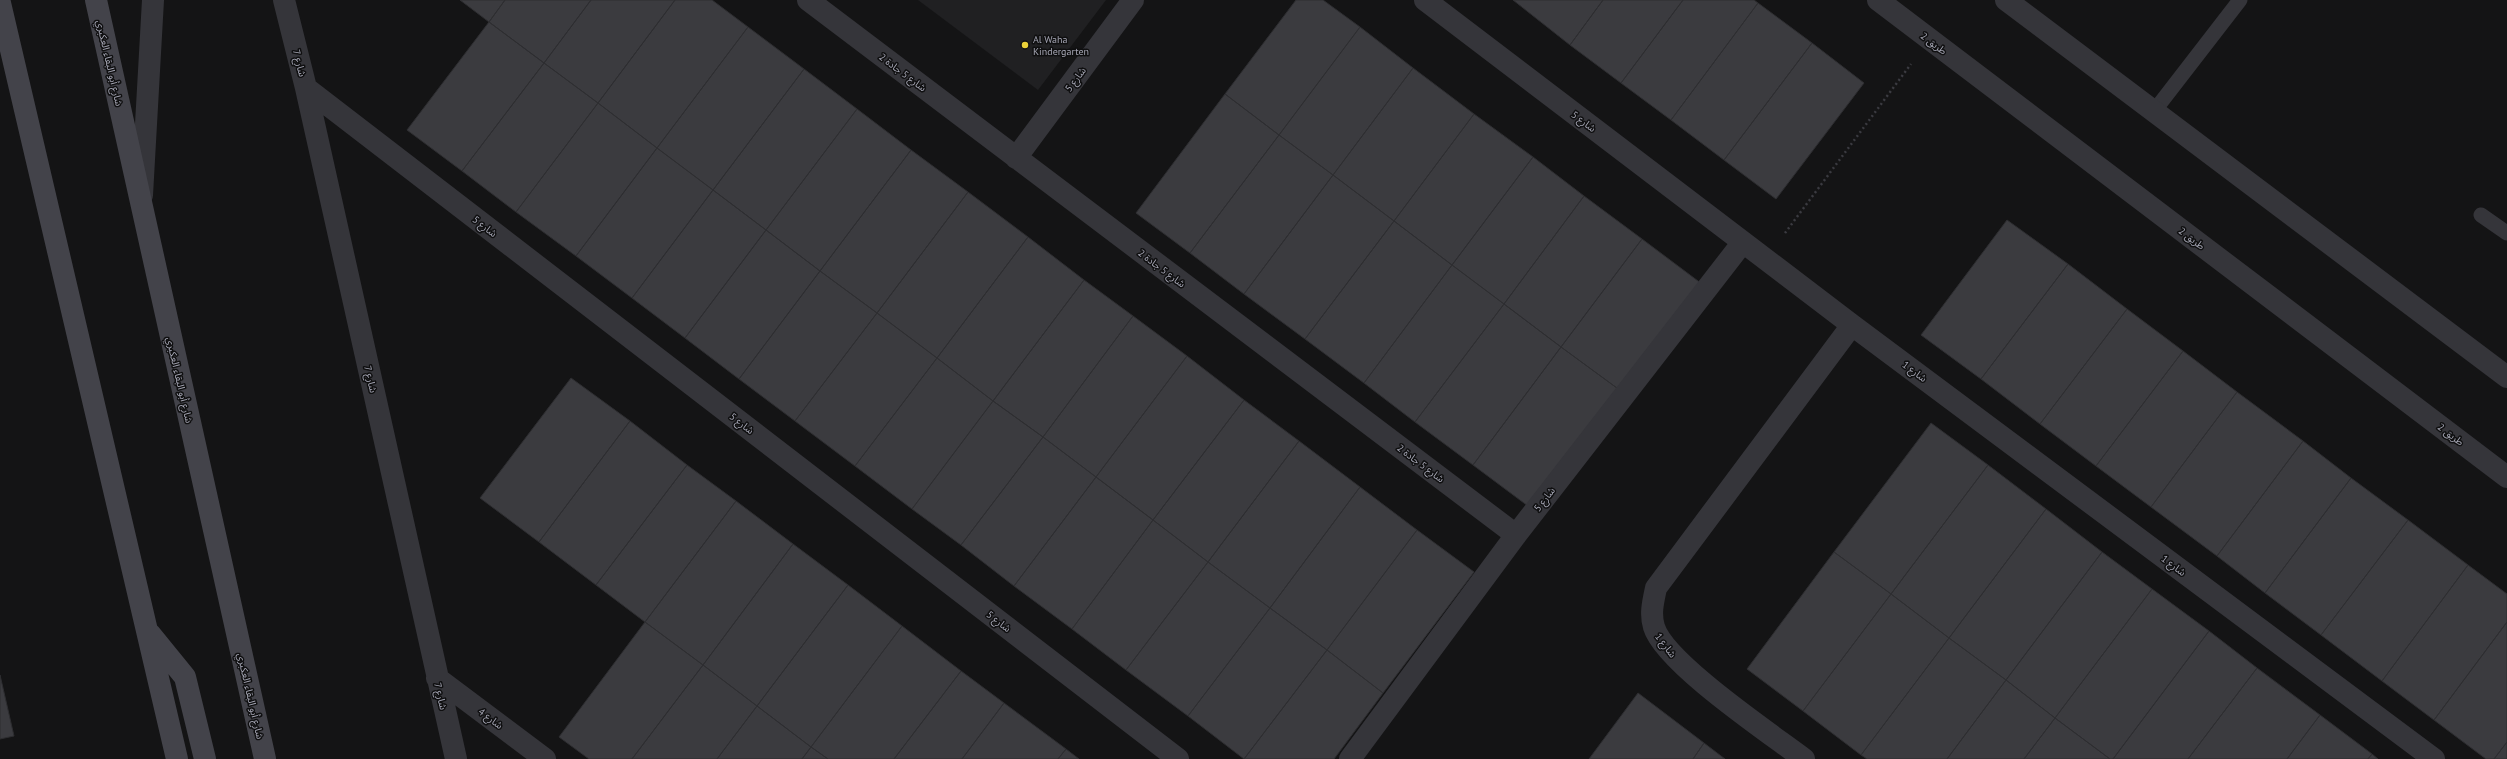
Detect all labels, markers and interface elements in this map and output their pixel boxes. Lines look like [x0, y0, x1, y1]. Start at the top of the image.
street label: شارع أبو البقاء العكبري [92, 19, 126, 108]
street label: طريق 2 [1918, 29, 1950, 58]
place label: Al Waha Kindergarten [1033, 33, 1089, 58]
marker: Al Waha Kindergarten [1020, 40, 1030, 50]
street label: شارع 7 [289, 48, 309, 78]
street label: شارع 5 جادة 2 [876, 50, 929, 95]
street label: شارع 5 [1062, 64, 1090, 95]
street label: شارع 5 [1568, 108, 1599, 136]
street label: شارع 5 [469, 213, 500, 241]
street label: طريق 2 [2176, 224, 2208, 253]
street label: شارع 5 جادة 2 [1135, 246, 1188, 291]
street label: شارع أبو البقاء العكبري [162, 336, 196, 425]
street label: شارع 1 [1899, 358, 1930, 386]
street label: شارع 7 [360, 364, 380, 394]
street label: شارع 5 [726, 410, 757, 438]
street label: طريق 2 [2435, 420, 2467, 449]
street label: شارع 5 جادة 2 [1394, 441, 1447, 486]
street label: شارع 5 [1531, 484, 1559, 515]
street label: شارع 1 [2158, 552, 2189, 580]
street label: شارع 5 [983, 608, 1014, 636]
street label: شارع 1 [1651, 630, 1679, 661]
street label: شارع أبو البقاء العكبري [233, 652, 267, 741]
street label: شارع 7 [430, 681, 450, 711]
street label: شارع 4 [475, 705, 506, 733]

